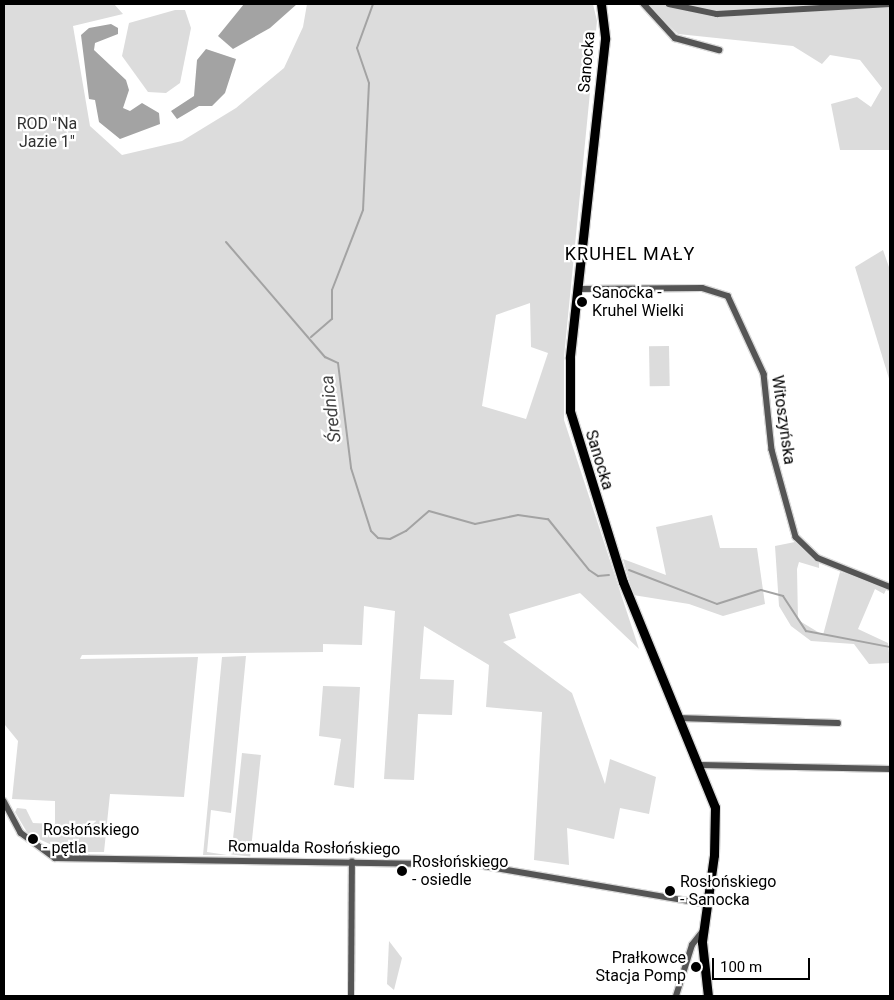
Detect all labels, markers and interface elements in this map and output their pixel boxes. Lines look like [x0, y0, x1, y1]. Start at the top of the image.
street label: Sanocka [575, 31, 599, 93]
park label: ROD "Na Jazie 1" [17, 114, 77, 152]
district label: KRUHEL MAŁY [563, 243, 697, 265]
place label: Sanocka - Kruhel Wielki [592, 283, 684, 321]
marker: Sanocka - Kruhel Wielki [576, 296, 588, 308]
water label: Średnica [316, 374, 346, 444]
street label: Witoszyńska [767, 374, 799, 466]
street label: Sanocka [581, 428, 617, 492]
place label: Rosłońskiego - pętla [43, 820, 139, 858]
marker: Rosłońskiego - pętla [27, 833, 39, 845]
street label: Romualda Rosłońskiego [228, 837, 400, 859]
place label: Rosłońskiego - osiedle [412, 852, 508, 890]
marker: Rosłońskiego - osiedle [396, 865, 408, 877]
place label: Rosłońskiego - Sanocka [680, 872, 776, 910]
marker: Rosłońskiego - Sanocka [664, 885, 676, 897]
place label: Prałkowce Stacja Pomp [596, 948, 686, 986]
scale bar [714, 948, 812, 980]
text: 100 m [720, 958, 762, 976]
marker: Prałkowce Stacja Pomp [690, 961, 702, 973]

